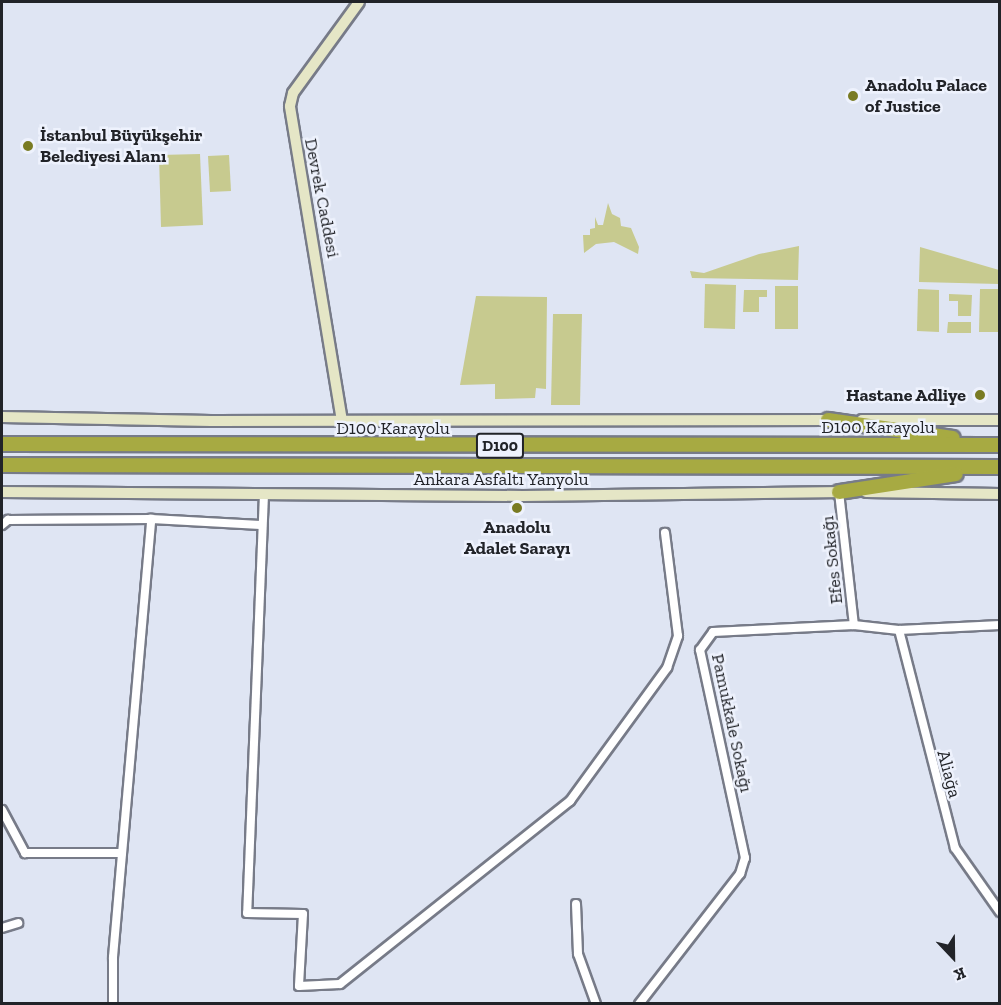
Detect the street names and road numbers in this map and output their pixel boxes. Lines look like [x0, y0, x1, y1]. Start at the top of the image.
street label: Devrek Caddesi [300, 137, 344, 259]
street label: D100 Karayolu [821, 416, 935, 438]
street label: D100 Karayolu [336, 417, 450, 439]
road number: D100 [474, 433, 526, 459]
street label: Ankara Asfaltı Yanyolu [413, 468, 589, 490]
street label: Efes Sokağı [817, 515, 847, 605]
street label: Pamukkale Sokağı [707, 652, 757, 794]
street label: Aliağa [932, 748, 966, 800]

